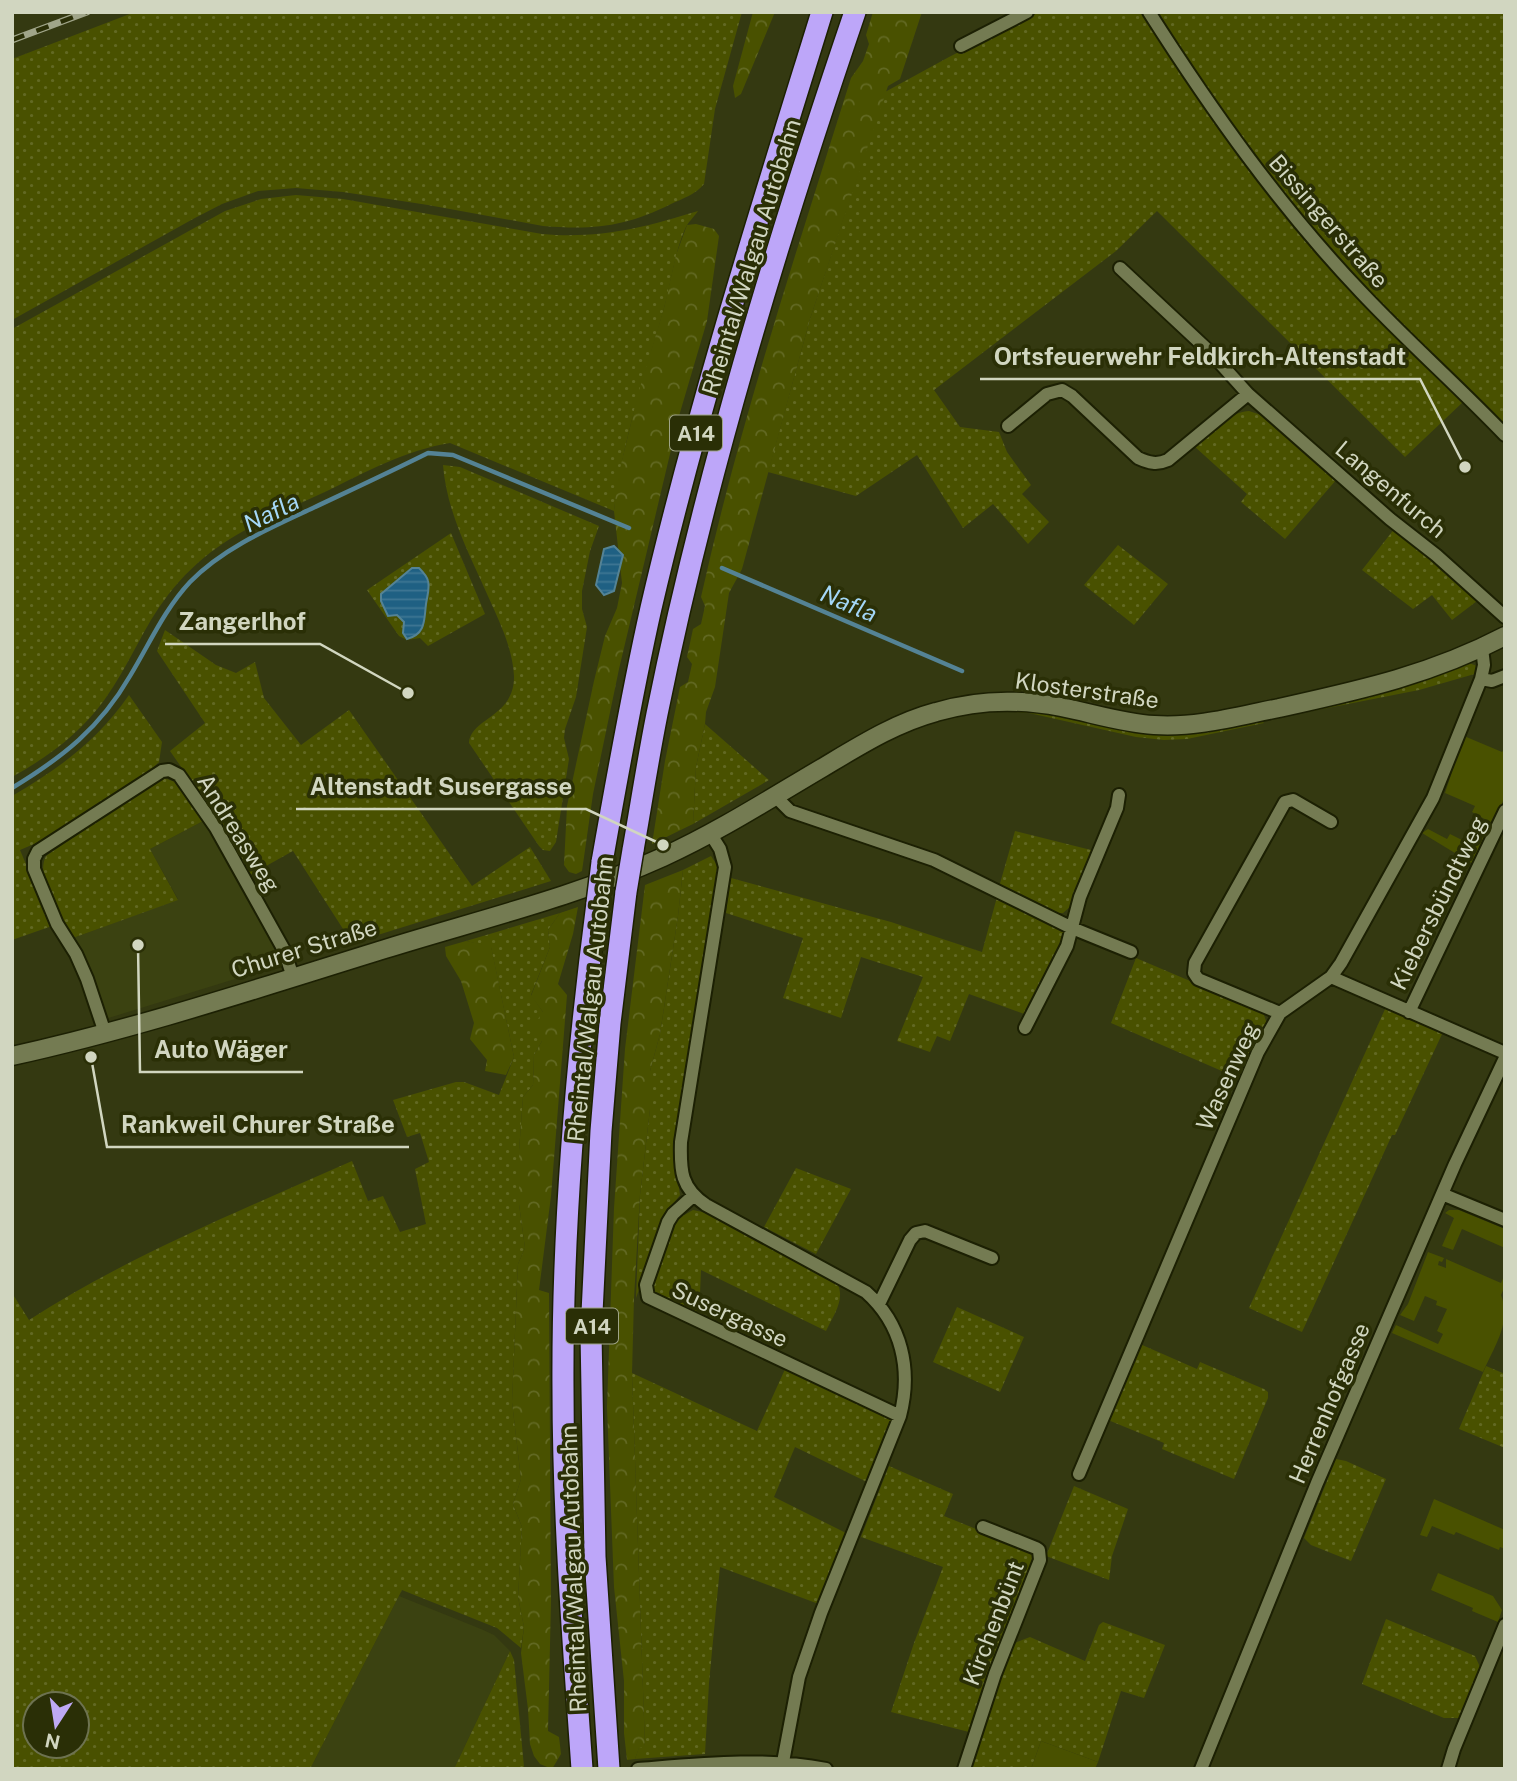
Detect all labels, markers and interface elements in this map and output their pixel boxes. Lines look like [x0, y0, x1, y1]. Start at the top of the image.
street label: Rheintal/Walgau Autobahn [696, 116, 806, 398]
street label: Bissingerstraße [1264, 149, 1394, 293]
callout: Ortsfeuerwehr Feldkirch-Altenstadt [980, 334, 1420, 379]
text: Ortsfeuerwehr Feldkirch-Altenstadt [994, 342, 1406, 370]
road number: A14 [670, 416, 722, 450]
street label: Langenfurch [1330, 435, 1452, 543]
water label: Nafla [239, 487, 303, 537]
water label: Nafla [817, 579, 881, 627]
callout: Zangerlhof [165, 599, 320, 644]
text: Zangerlhof [178, 607, 306, 635]
street label: Klosterstraße [1013, 667, 1161, 713]
callout: Altenstadt Susergasse [296, 764, 586, 809]
street label: Andreasweg [192, 769, 286, 897]
text: Altenstadt Susergasse [310, 772, 572, 800]
street label: Kiebersbündtweg [1384, 812, 1492, 994]
street label: Rheintal/Walgau Autobahn [562, 855, 618, 1143]
street label: Churer Straße [228, 913, 380, 983]
street label: Wasenweg [1190, 1018, 1264, 1134]
callout: Auto Wäger [140, 1027, 303, 1072]
text: Auto Wäger [154, 1035, 288, 1063]
callout: Rankweil Churer Straße [107, 1102, 409, 1147]
text: Rankweil Churer Straße [121, 1110, 395, 1138]
street label: Susergasse [668, 1275, 792, 1353]
road number: A14 [566, 1308, 618, 1344]
street label: Herrenhofgasse [1283, 1319, 1375, 1487]
street label: Rheintal/Walgau Autobahn [554, 1425, 592, 1713]
street label: Kirchenbünt [957, 1557, 1029, 1689]
north arrow [21, 1690, 91, 1760]
text: N [43, 1729, 62, 1754]

